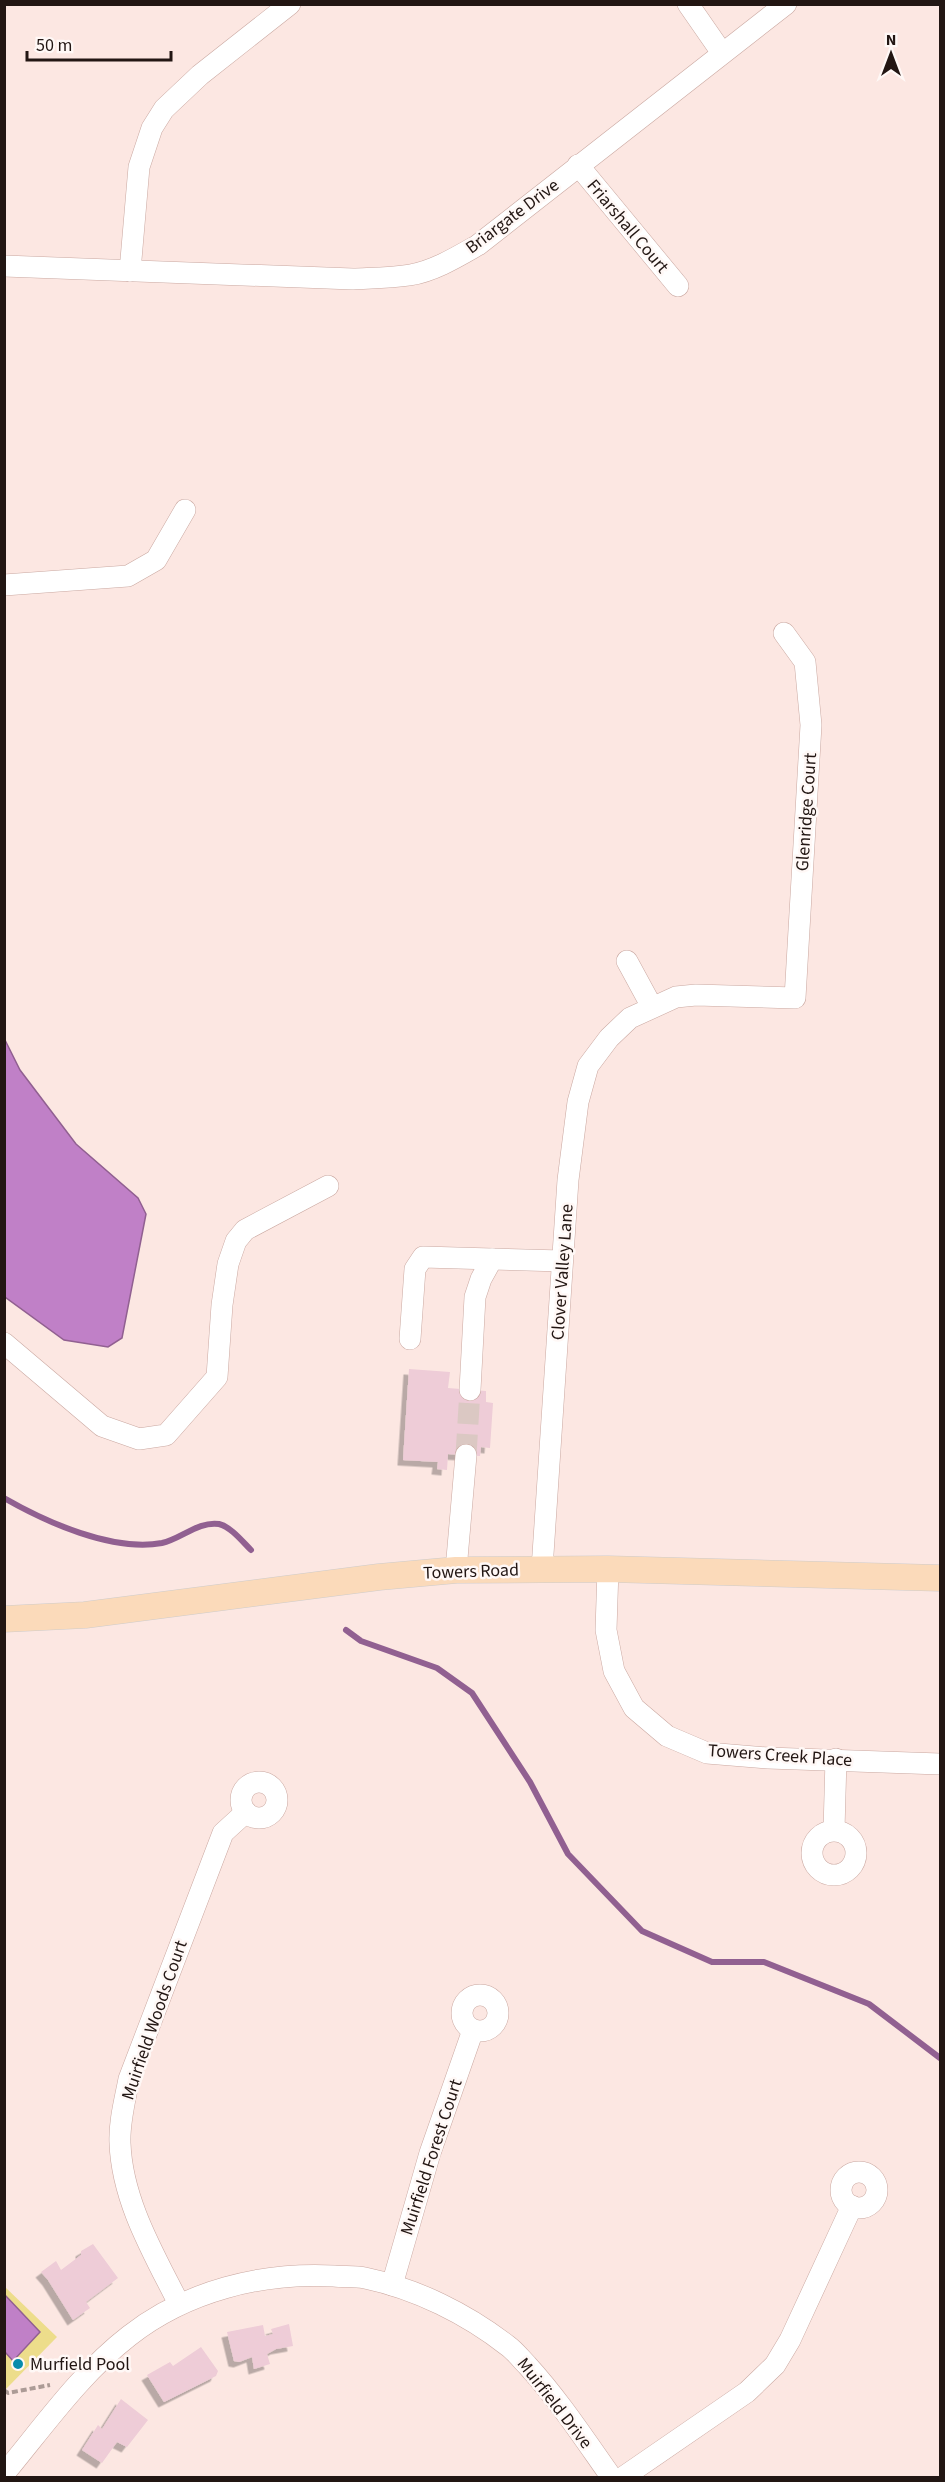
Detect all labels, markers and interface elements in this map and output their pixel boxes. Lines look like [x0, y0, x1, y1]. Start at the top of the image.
scale bar [27, 24, 171, 62]
north arrow [861, 24, 921, 84]
text: N [886, 29, 896, 51]
text: 50 m [36, 33, 72, 58]
street label: Briargate Drive [460, 173, 564, 260]
street label: Friarshall Court [581, 174, 674, 279]
street label: Glenridge Court [790, 752, 823, 872]
street label: Clover Valley Lane [545, 1203, 580, 1341]
street label: Towers Road [423, 1557, 519, 1586]
street label: Towers Creek Place [707, 1738, 853, 1773]
street label: Muirfield Woods Court [115, 1937, 194, 2103]
street label: Muirfield Forest Court [394, 2076, 469, 2238]
place label: Murfield Pool [30, 2352, 130, 2377]
street label: Muirfield Drive [511, 2353, 598, 2454]
marker: Murfield Pool [11, 2357, 25, 2371]

